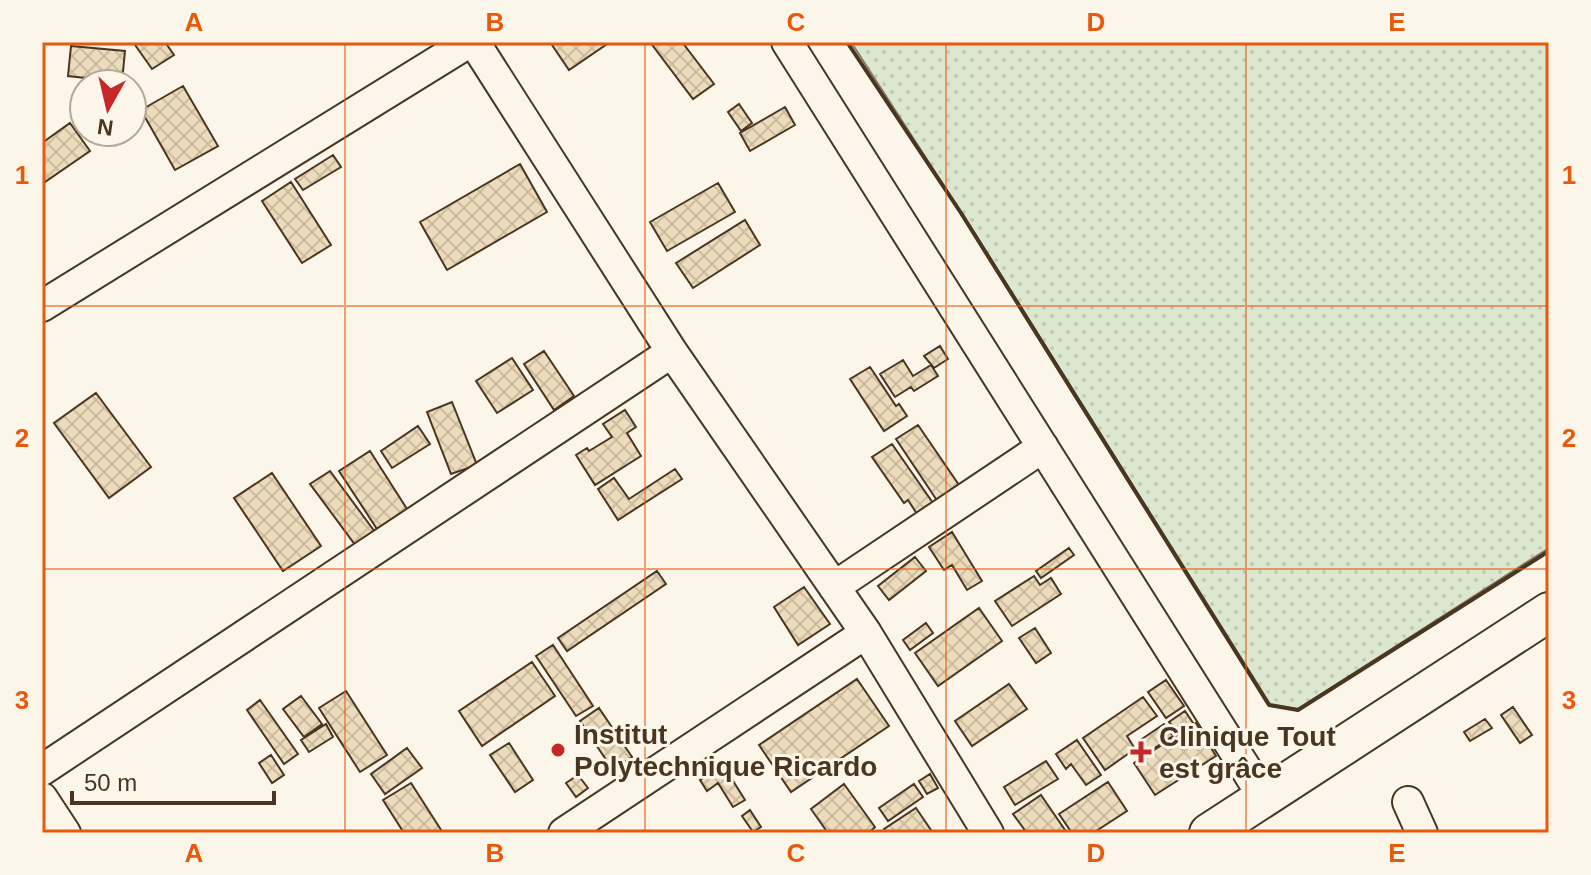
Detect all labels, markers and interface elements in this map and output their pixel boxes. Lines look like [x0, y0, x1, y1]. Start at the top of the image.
text: A [185, 7, 204, 37]
text: B [486, 7, 504, 37]
text: C [787, 7, 806, 37]
text: D [1087, 7, 1105, 37]
text: E [1388, 7, 1406, 37]
north arrow [68, 68, 148, 148]
text: N [96, 114, 115, 141]
text: 1 [15, 160, 29, 190]
text: 1 [1562, 160, 1576, 190]
text: 2 [15, 423, 29, 453]
text: 2 [1562, 423, 1576, 453]
text: 3 [15, 685, 29, 715]
text: 3 [1562, 685, 1576, 715]
place label: Institut Polytechnique Ricardo [574, 719, 877, 782]
place label: Clinique Tout est grâce [1159, 721, 1336, 784]
marker: Institut Polytechnique Ricardo [549, 741, 567, 759]
marker: Clinique Tout est grâce [1130, 741, 1152, 763]
scale bar [72, 755, 274, 805]
text: 50 m [84, 769, 137, 796]
text: A [185, 838, 204, 868]
text: B [486, 838, 504, 868]
text: C [787, 838, 806, 868]
text: D [1087, 838, 1105, 868]
text: E [1388, 838, 1406, 868]

